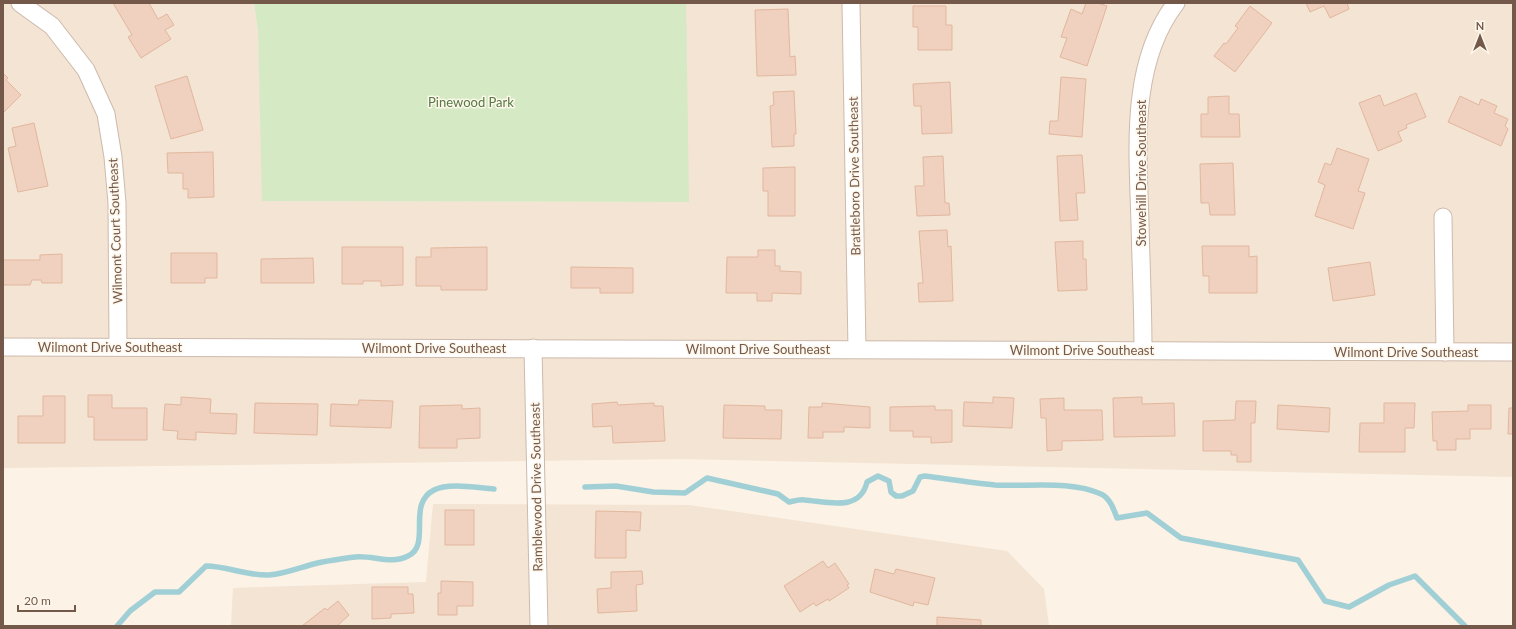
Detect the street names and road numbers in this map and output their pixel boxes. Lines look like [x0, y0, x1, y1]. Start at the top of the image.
street label: Brattleboro Drive Southeast [845, 96, 863, 256]
street label: Stowehill Drive Southeast [1133, 99, 1149, 246]
street label: Wilmont Court Southeast [104, 157, 126, 304]
street label: Wilmont Drive Southeast [38, 339, 182, 355]
street label: Wilmont Drive Southeast [362, 340, 506, 356]
street label: Wilmont Drive Southeast [686, 341, 830, 357]
street label: Wilmont Drive Southeast [1010, 342, 1154, 358]
street label: Wilmont Drive Southeast [1334, 344, 1478, 360]
street label: Ramblewood Drive Southeast [527, 402, 545, 572]

